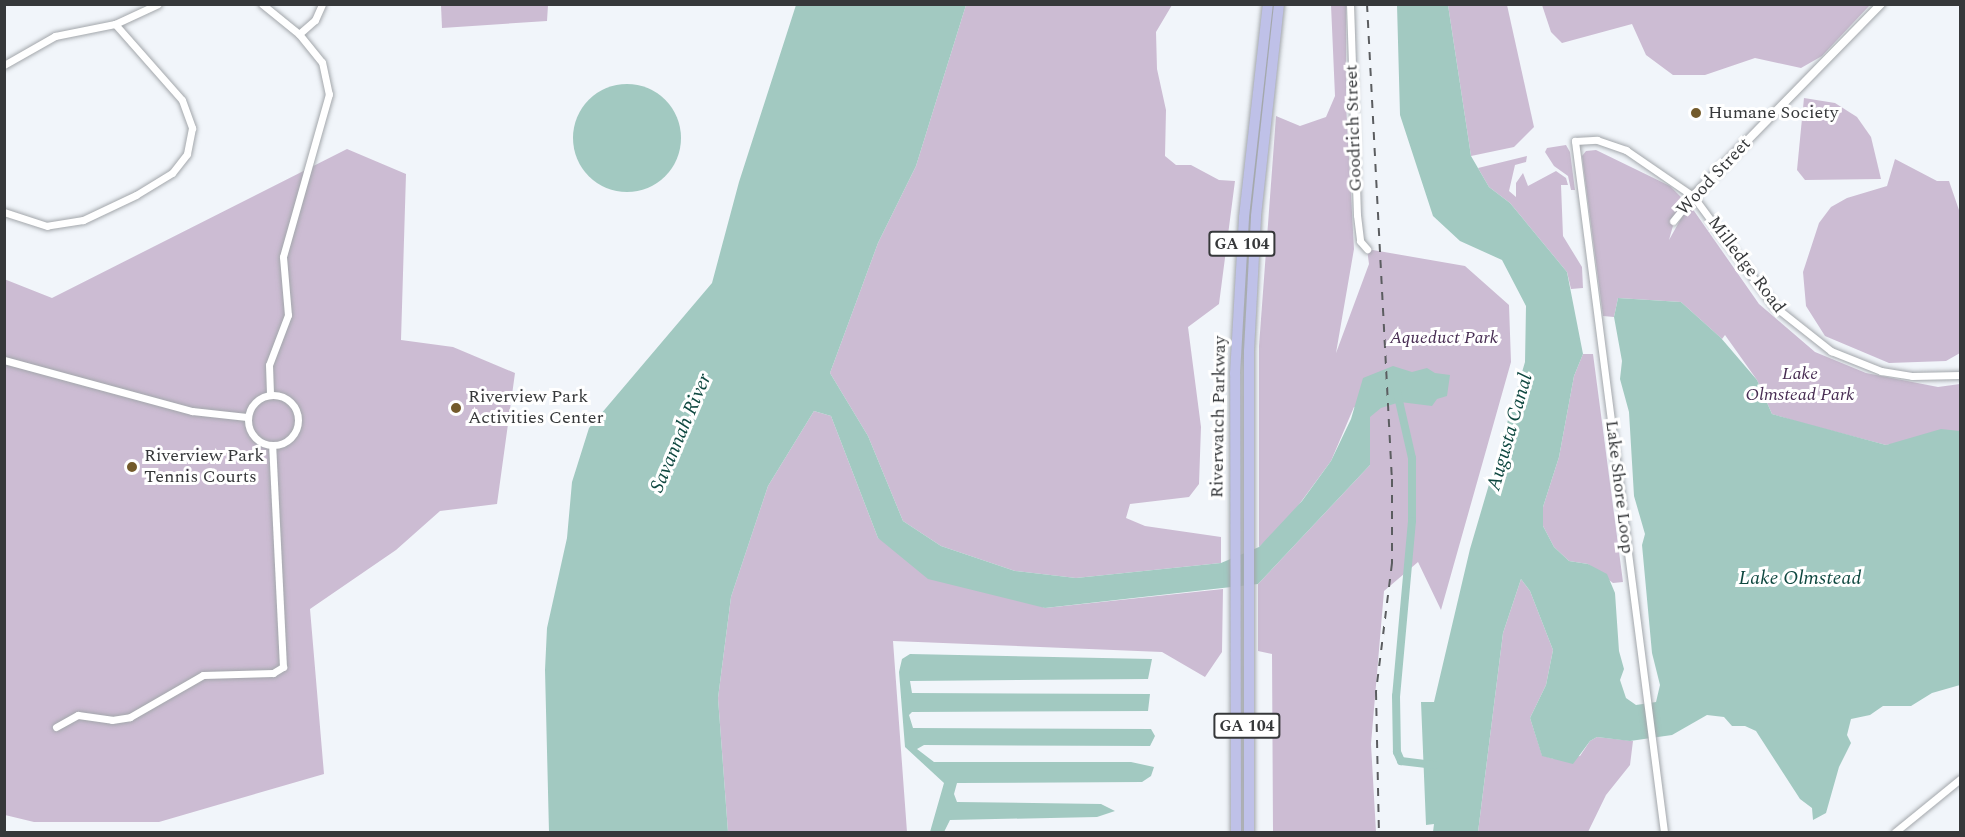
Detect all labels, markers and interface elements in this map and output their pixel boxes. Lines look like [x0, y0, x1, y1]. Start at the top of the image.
street label: Goodrich Street [1341, 64, 1367, 192]
place label: Humane Society [1708, 102, 1838, 124]
marker: Humane Society [1689, 106, 1703, 120]
street label: Wood Street [1672, 134, 1756, 220]
street label: Milledge Road [1703, 212, 1789, 318]
road number: GA 104 [1208, 231, 1276, 257]
park label: Aqueduct Park [1390, 327, 1498, 349]
street label: Riverwatch Parkway [1207, 336, 1231, 498]
park label: Lake Olmstead Park [1745, 364, 1855, 406]
water label: Savannah River [645, 370, 717, 496]
water label: Augusta Canal [1482, 371, 1538, 493]
place label: Riverview Park Activities Center [468, 387, 604, 430]
marker: Riverview Park Activities Center [449, 401, 463, 415]
street label: Lake Shore Loop [1600, 419, 1638, 555]
place label: Riverview Park Tennis Courts [144, 446, 264, 488]
marker: Riverview Park Tennis Courts [125, 460, 139, 474]
water label: Lake Olmstead [1738, 566, 1862, 590]
road number: GA 104 [1212, 713, 1282, 739]

